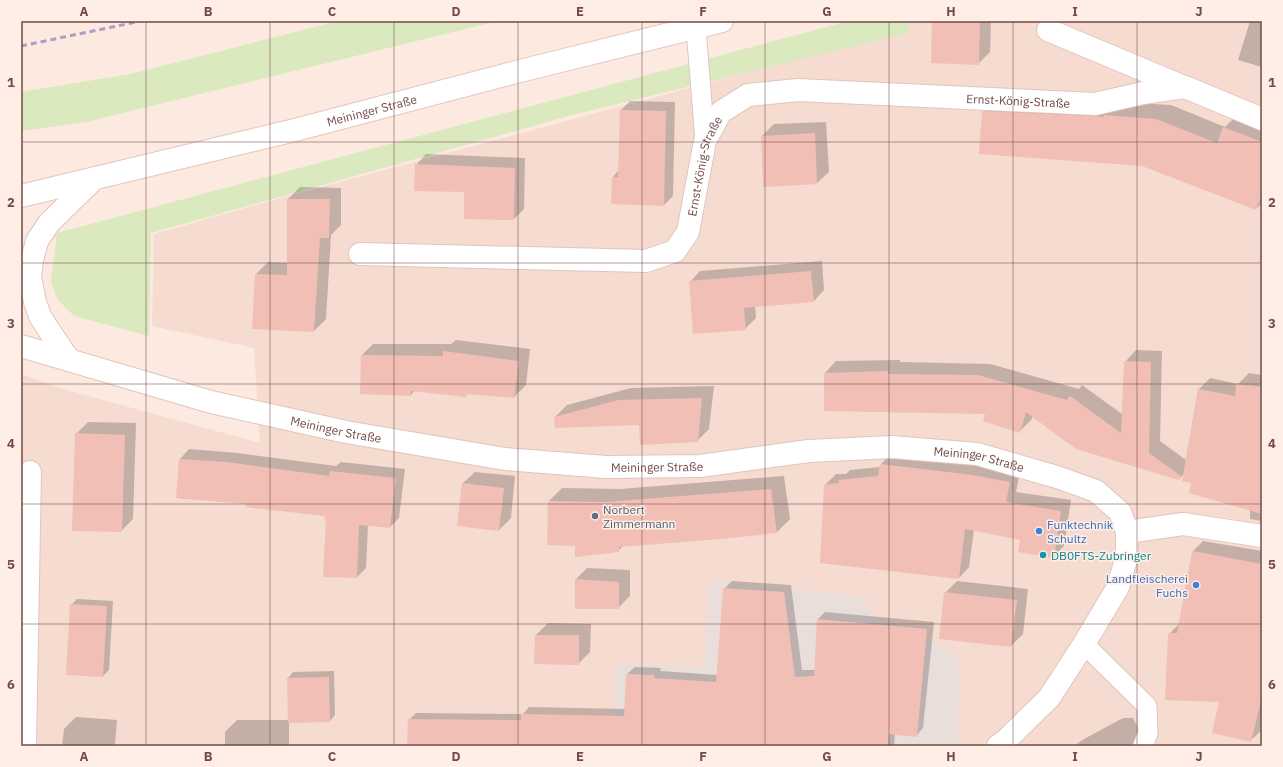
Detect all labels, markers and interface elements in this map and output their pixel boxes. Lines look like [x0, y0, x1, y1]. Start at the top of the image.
text: A [80, 3, 89, 20]
text: B [204, 3, 213, 20]
text: C [328, 3, 337, 20]
text: D [451, 3, 461, 20]
text: E [576, 3, 584, 20]
text: F [699, 3, 707, 20]
text: G [822, 3, 832, 20]
text: H [946, 3, 956, 20]
text: I [1072, 3, 1078, 20]
text: J [1195, 3, 1203, 20]
text: 1 [7, 74, 15, 91]
text: 1 [1268, 74, 1276, 91]
street label: Ernst-König-Straße [966, 90, 1071, 110]
street label: Meininger Straße [325, 91, 419, 129]
street label: Ernst-König-Straße [684, 113, 725, 217]
text: 2 [7, 194, 15, 211]
text: 2 [1268, 194, 1276, 211]
text: 3 [7, 315, 15, 332]
text: 3 [1268, 315, 1276, 332]
street label: Meininger Straße [289, 412, 383, 445]
text: 4 [7, 435, 15, 452]
text: 4 [1268, 435, 1276, 452]
street label: Meininger Straße [933, 443, 1026, 475]
street label: Meininger Straße [611, 458, 704, 474]
place label: Norbert Zimmermann [603, 502, 675, 531]
marker: Norbert Zimmermann [590, 511, 600, 521]
place label: Funktechnik Schultz [1047, 517, 1114, 546]
marker: Funktechnik Schultz [1034, 526, 1044, 536]
place label: DB0FTS-Zubringer [1051, 548, 1152, 563]
marker: DB0FTS-Zubringer [1038, 550, 1048, 560]
text: 5 [7, 556, 15, 573]
text: 5 [1268, 556, 1276, 573]
place label: Landfleischerei Fuchs [1106, 571, 1188, 600]
marker: Landfleischerei Fuchs [1191, 580, 1201, 590]
text: 6 [7, 676, 15, 693]
text: 6 [1268, 676, 1276, 693]
text: A [80, 748, 89, 765]
text: B [204, 748, 213, 765]
text: C [328, 748, 337, 765]
text: D [451, 748, 461, 765]
text: E [576, 748, 584, 765]
text: F [699, 748, 707, 765]
text: G [822, 748, 832, 765]
text: H [946, 748, 956, 765]
text: I [1072, 748, 1078, 765]
text: J [1195, 748, 1203, 765]

